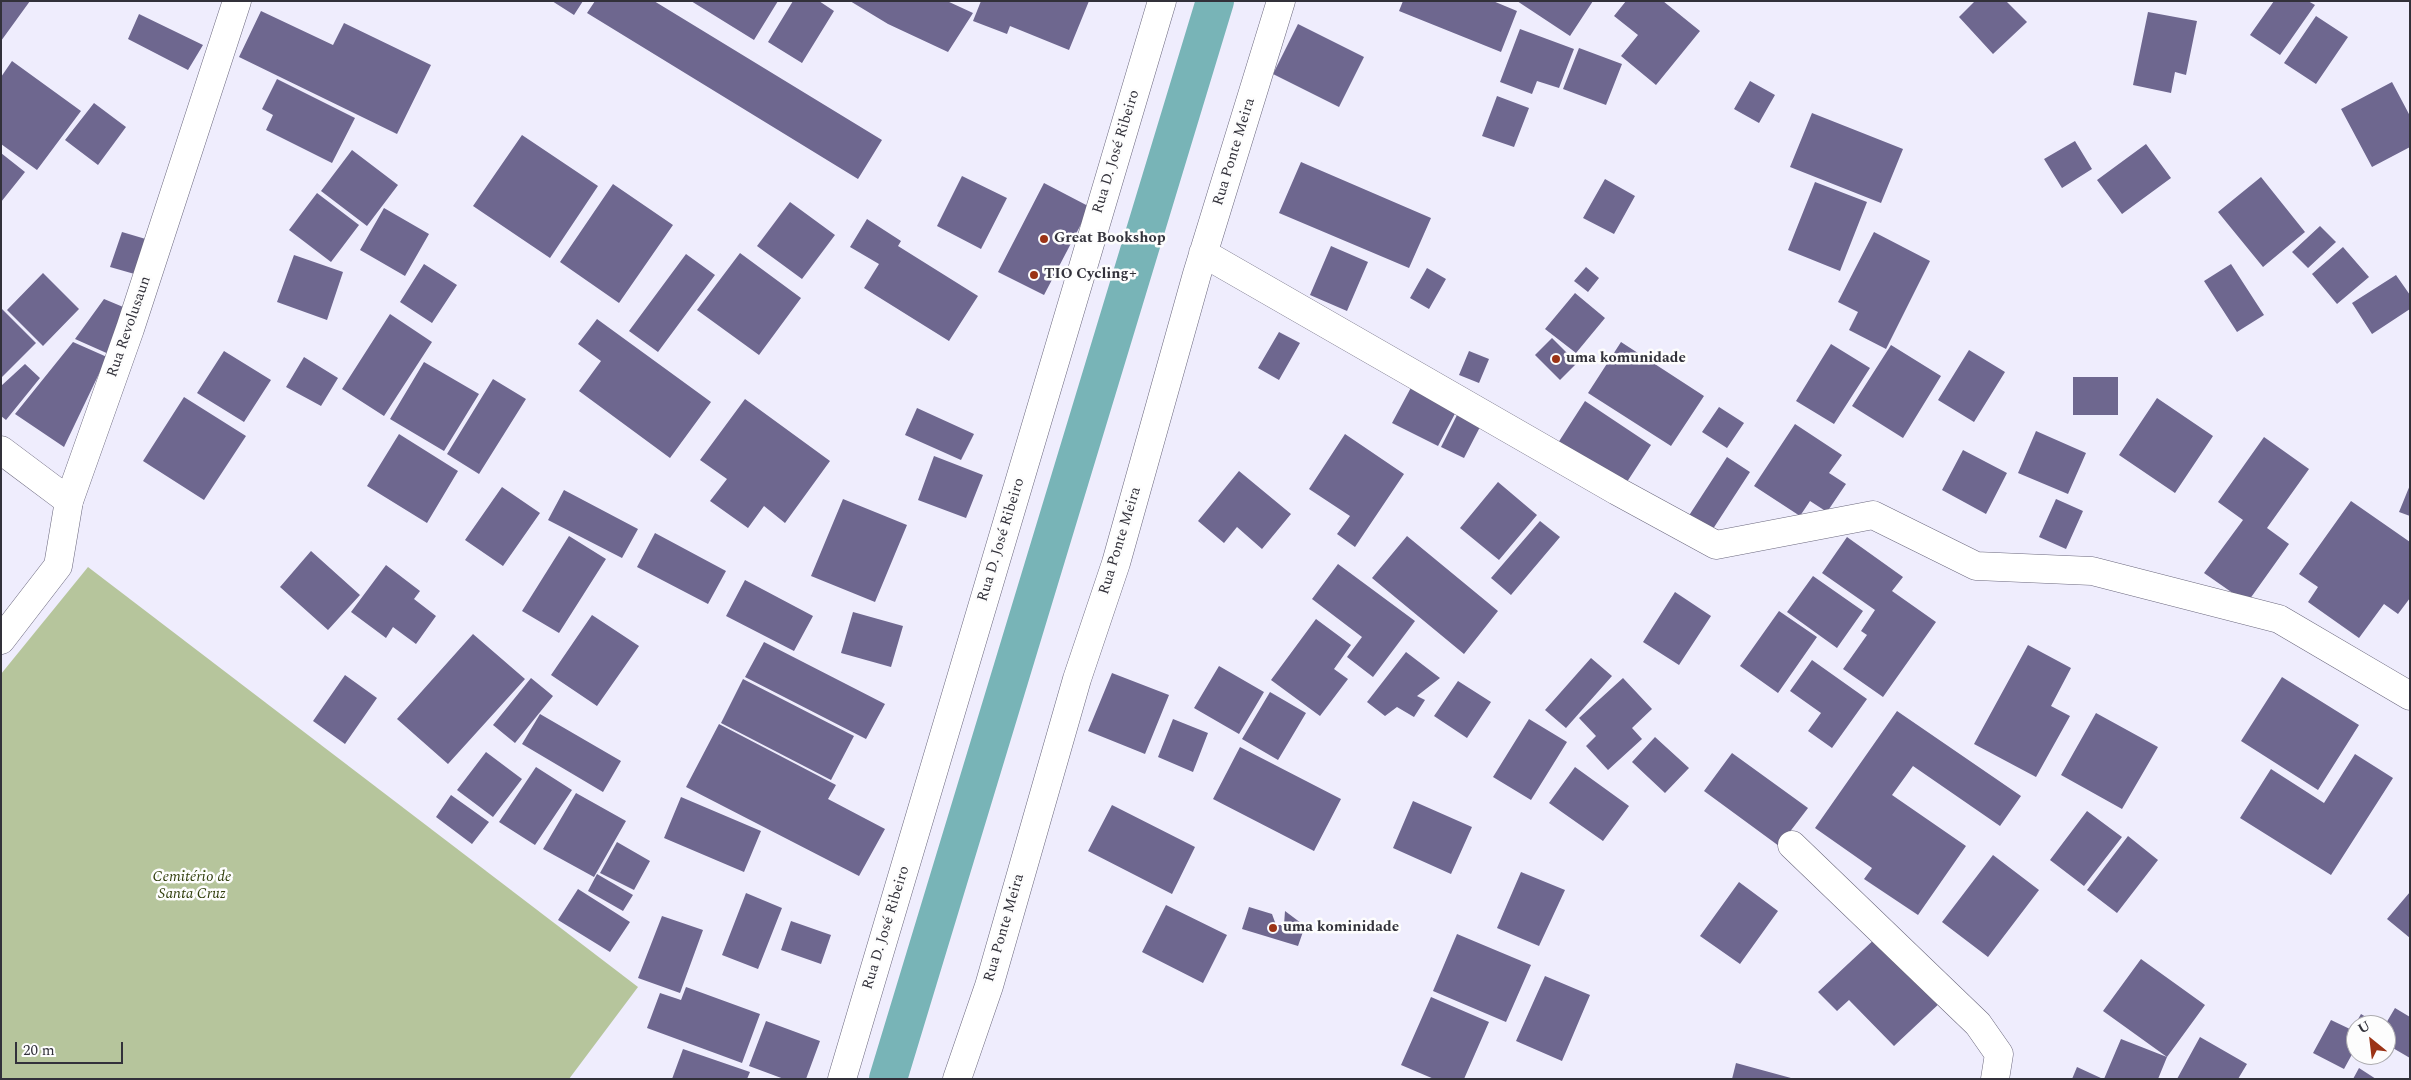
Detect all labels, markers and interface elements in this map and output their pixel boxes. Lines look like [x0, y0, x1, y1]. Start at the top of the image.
street label: Rua D. José Ribeiro [1090, 88, 1144, 216]
street label: Rua Ponte Meira [1210, 96, 1260, 208]
place label: Great Bookshop [1054, 230, 1166, 248]
marker: Great Bookshop [1038, 233, 1050, 245]
place label: TIO Cycling+ [1044, 266, 1137, 284]
marker: TIO Cycling+ [1028, 269, 1040, 281]
street label: Rua Revolusaun [104, 274, 156, 380]
place label: uma komunidade [1566, 350, 1686, 368]
marker: uma komunidade [1550, 353, 1562, 365]
street label: Rua D. José Ribeiro [975, 476, 1029, 604]
street label: Rua Ponte Meira [1096, 485, 1146, 597]
street label: Rua D. José Ribeiro [860, 864, 914, 992]
park label: Cemitério de Santa Cruz [152, 869, 232, 904]
street label: Rua Ponte Meira [981, 872, 1029, 984]
place label: uma kominidade [1283, 919, 1399, 937]
marker: uma kominidade [1267, 922, 1279, 934]
north arrow [2346, 1015, 2396, 1065]
text: U [2354, 1015, 2374, 1039]
scale bar [18, 1032, 125, 1064]
text: 20 m [23, 1039, 55, 1062]

